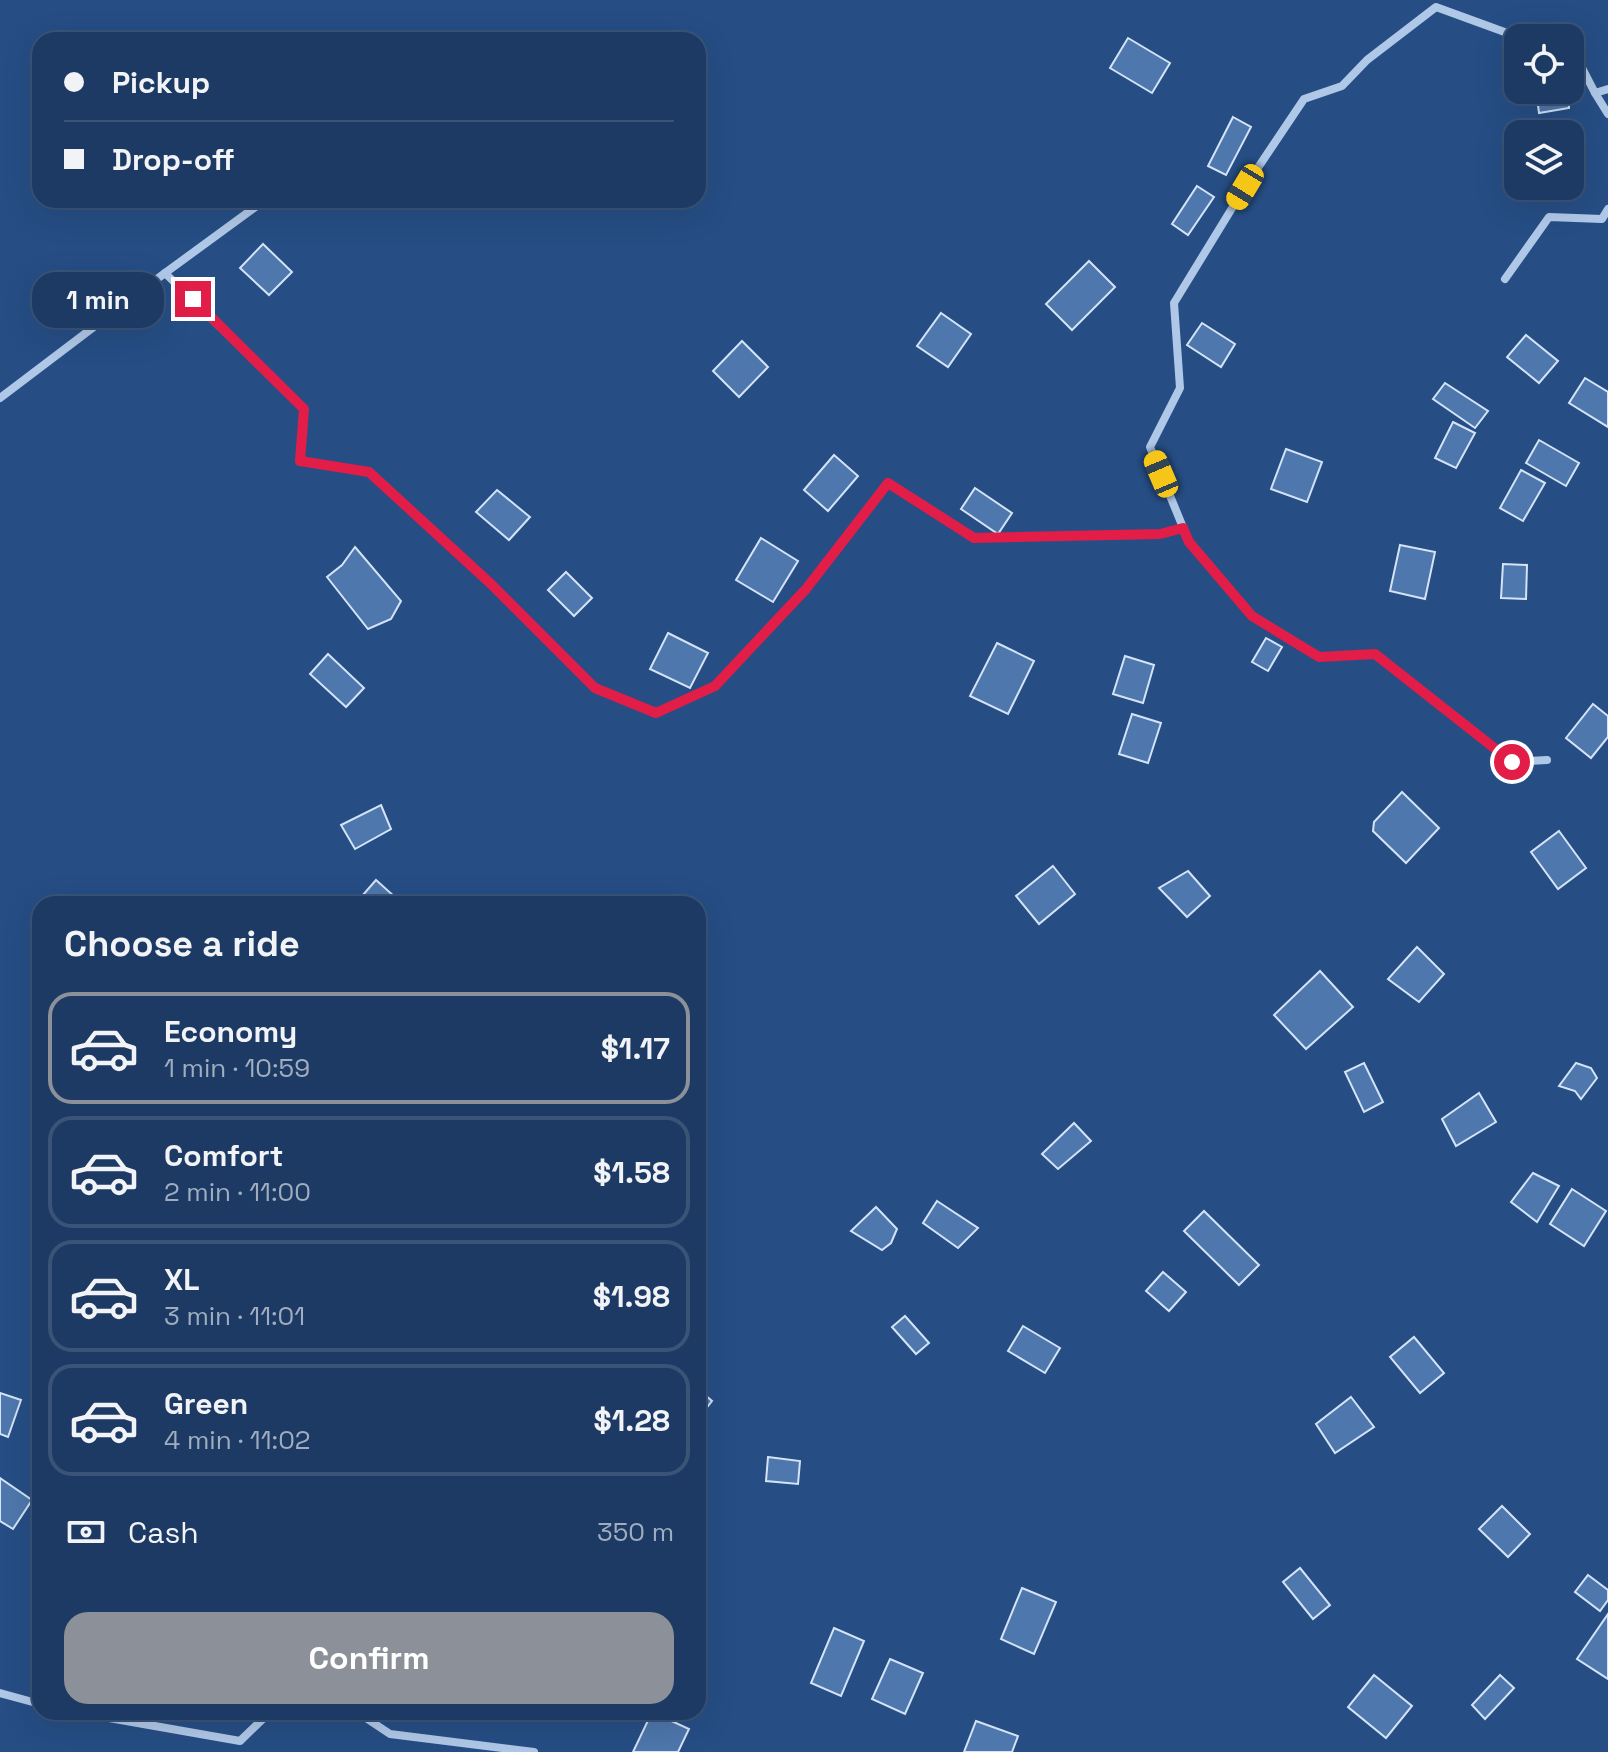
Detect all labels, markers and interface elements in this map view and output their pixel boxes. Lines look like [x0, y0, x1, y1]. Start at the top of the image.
map controls [1504, 24, 1584, 200]
button: locate [1504, 24, 1584, 104]
text: Pickup [112, 63, 210, 102]
button: layers [1504, 120, 1584, 200]
text: Drop-off [112, 140, 235, 179]
car [1222, 160, 1268, 214]
callout: 1 min [33, 271, 165, 327]
route end [175, 281, 211, 317]
text: 1 min [66, 283, 130, 317]
car [1141, 447, 1181, 501]
route start [1494, 744, 1530, 780]
text: Choose a ride [64, 921, 300, 967]
icon: car [68, 1012, 140, 1084]
text: Economy [164, 1012, 297, 1051]
text: $1.17 [601, 1029, 670, 1068]
text: 1 min · 10:59 [164, 1051, 310, 1085]
icon: car [68, 1136, 140, 1208]
text: Comfort [164, 1136, 283, 1175]
text: $1.58 [593, 1153, 670, 1192]
text: 2 min · 11:00 [164, 1175, 311, 1209]
icon: car [68, 1260, 140, 1332]
text: XL [164, 1260, 200, 1299]
text: $1.98 [593, 1277, 670, 1316]
text: 3 min · 11:01 [164, 1299, 305, 1333]
icon: car [68, 1384, 140, 1456]
text: Green [164, 1384, 248, 1423]
text: $1.28 [594, 1401, 670, 1440]
text: 4 min · 11:02 [164, 1423, 310, 1457]
icon: cash [64, 1510, 108, 1554]
text: Cash [128, 1513, 199, 1552]
text: 350 m [597, 1515, 674, 1549]
button: Confirm [64, 1612, 674, 1704]

